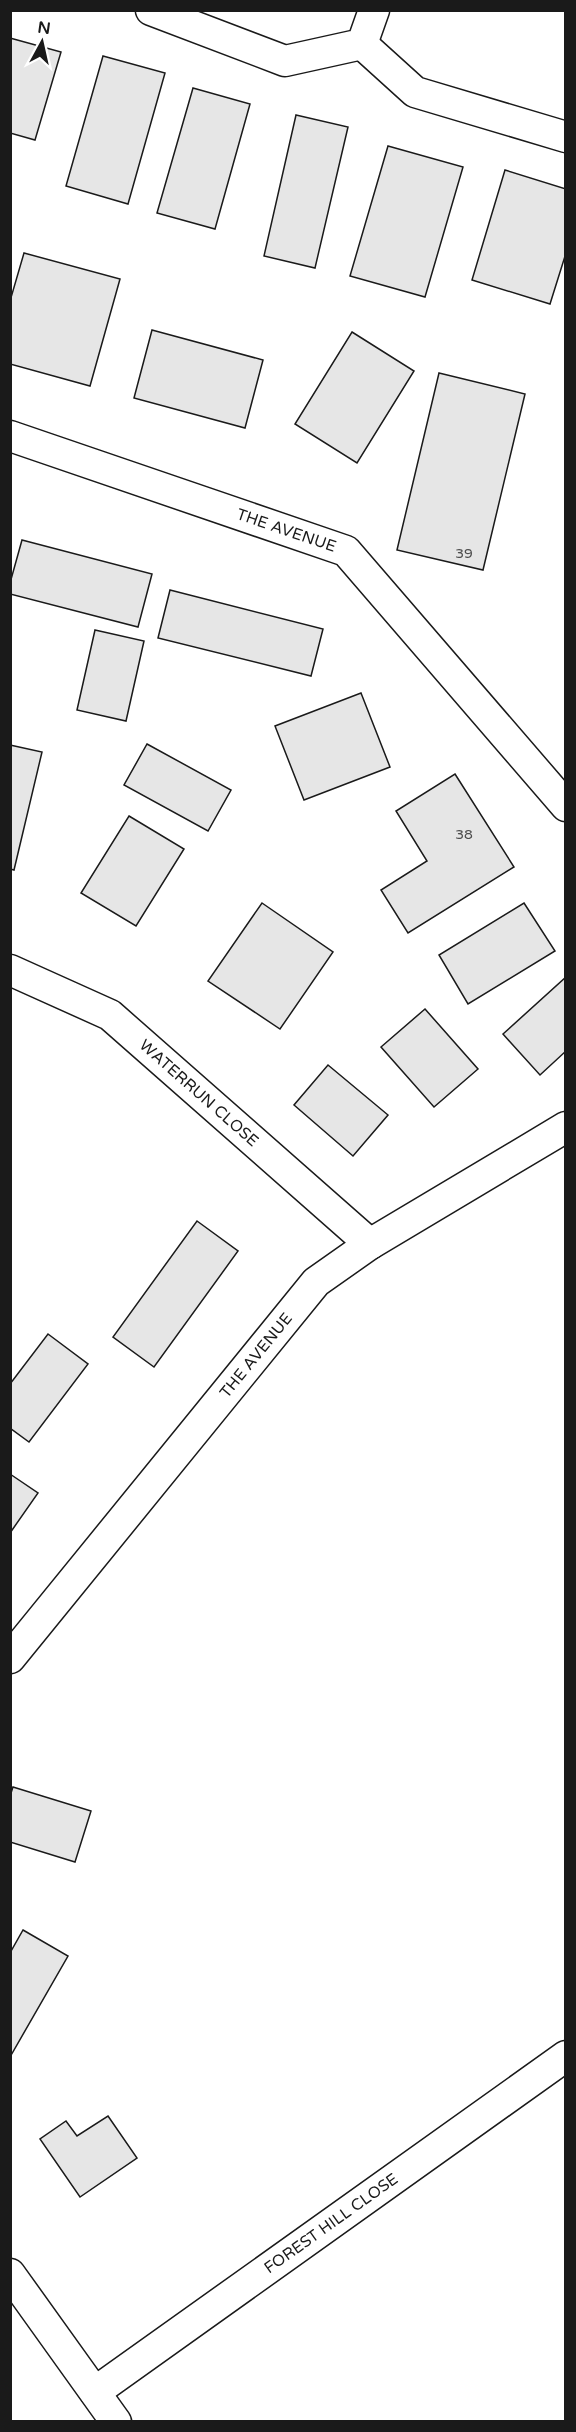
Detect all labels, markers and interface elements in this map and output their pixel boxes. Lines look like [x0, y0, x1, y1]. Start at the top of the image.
north arrow [12, 12, 72, 72]
text: N [36, 17, 52, 39]
street label: THE AVENUE [234, 504, 339, 557]
house number: 39 [455, 545, 473, 562]
house number: 38 [455, 826, 473, 843]
street label: WATERRUN CLOSE [135, 1035, 263, 1151]
street label: THE AVENUE [216, 1309, 297, 1402]
street label: FOREST HILL CLOSE [260, 2169, 402, 2278]

